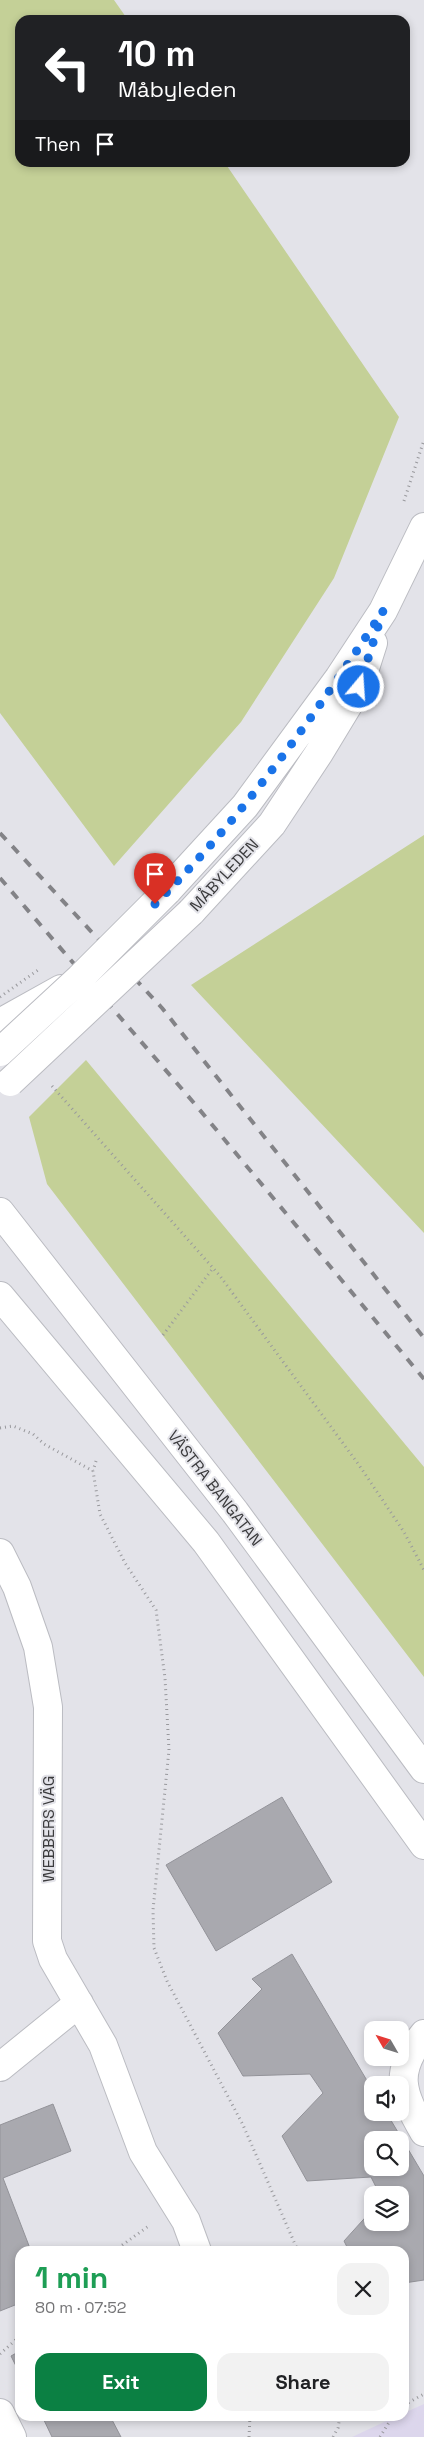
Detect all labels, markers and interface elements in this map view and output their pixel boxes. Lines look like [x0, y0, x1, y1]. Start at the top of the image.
text: 10 m [118, 32, 195, 76]
icon: left [35, 35, 100, 100]
text: Måbyleden [118, 75, 236, 103]
icon: arrive [91, 130, 119, 158]
text: Then [35, 132, 81, 157]
position arrow [332, 660, 384, 712]
street label: MÅBYLEDEN [185, 834, 263, 916]
pin [134, 853, 176, 904]
icon: arrive [141, 860, 169, 888]
street label: VÄSTRA BANGATAN [163, 1426, 267, 1550]
street label: WEBBERS VÄG [38, 1776, 59, 1882]
north arrow [364, 2021, 409, 2066]
map controls [364, 2021, 409, 2231]
button: sound [364, 2076, 409, 2121]
button: search [364, 2131, 409, 2176]
button: layers [364, 2186, 409, 2231]
text: 1 min [35, 2258, 108, 2297]
button: close [337, 2263, 389, 2315]
text: 80 m · 07:52 [35, 2297, 126, 2318]
button: Exit [35, 2353, 207, 2411]
button: Share [217, 2353, 389, 2411]

